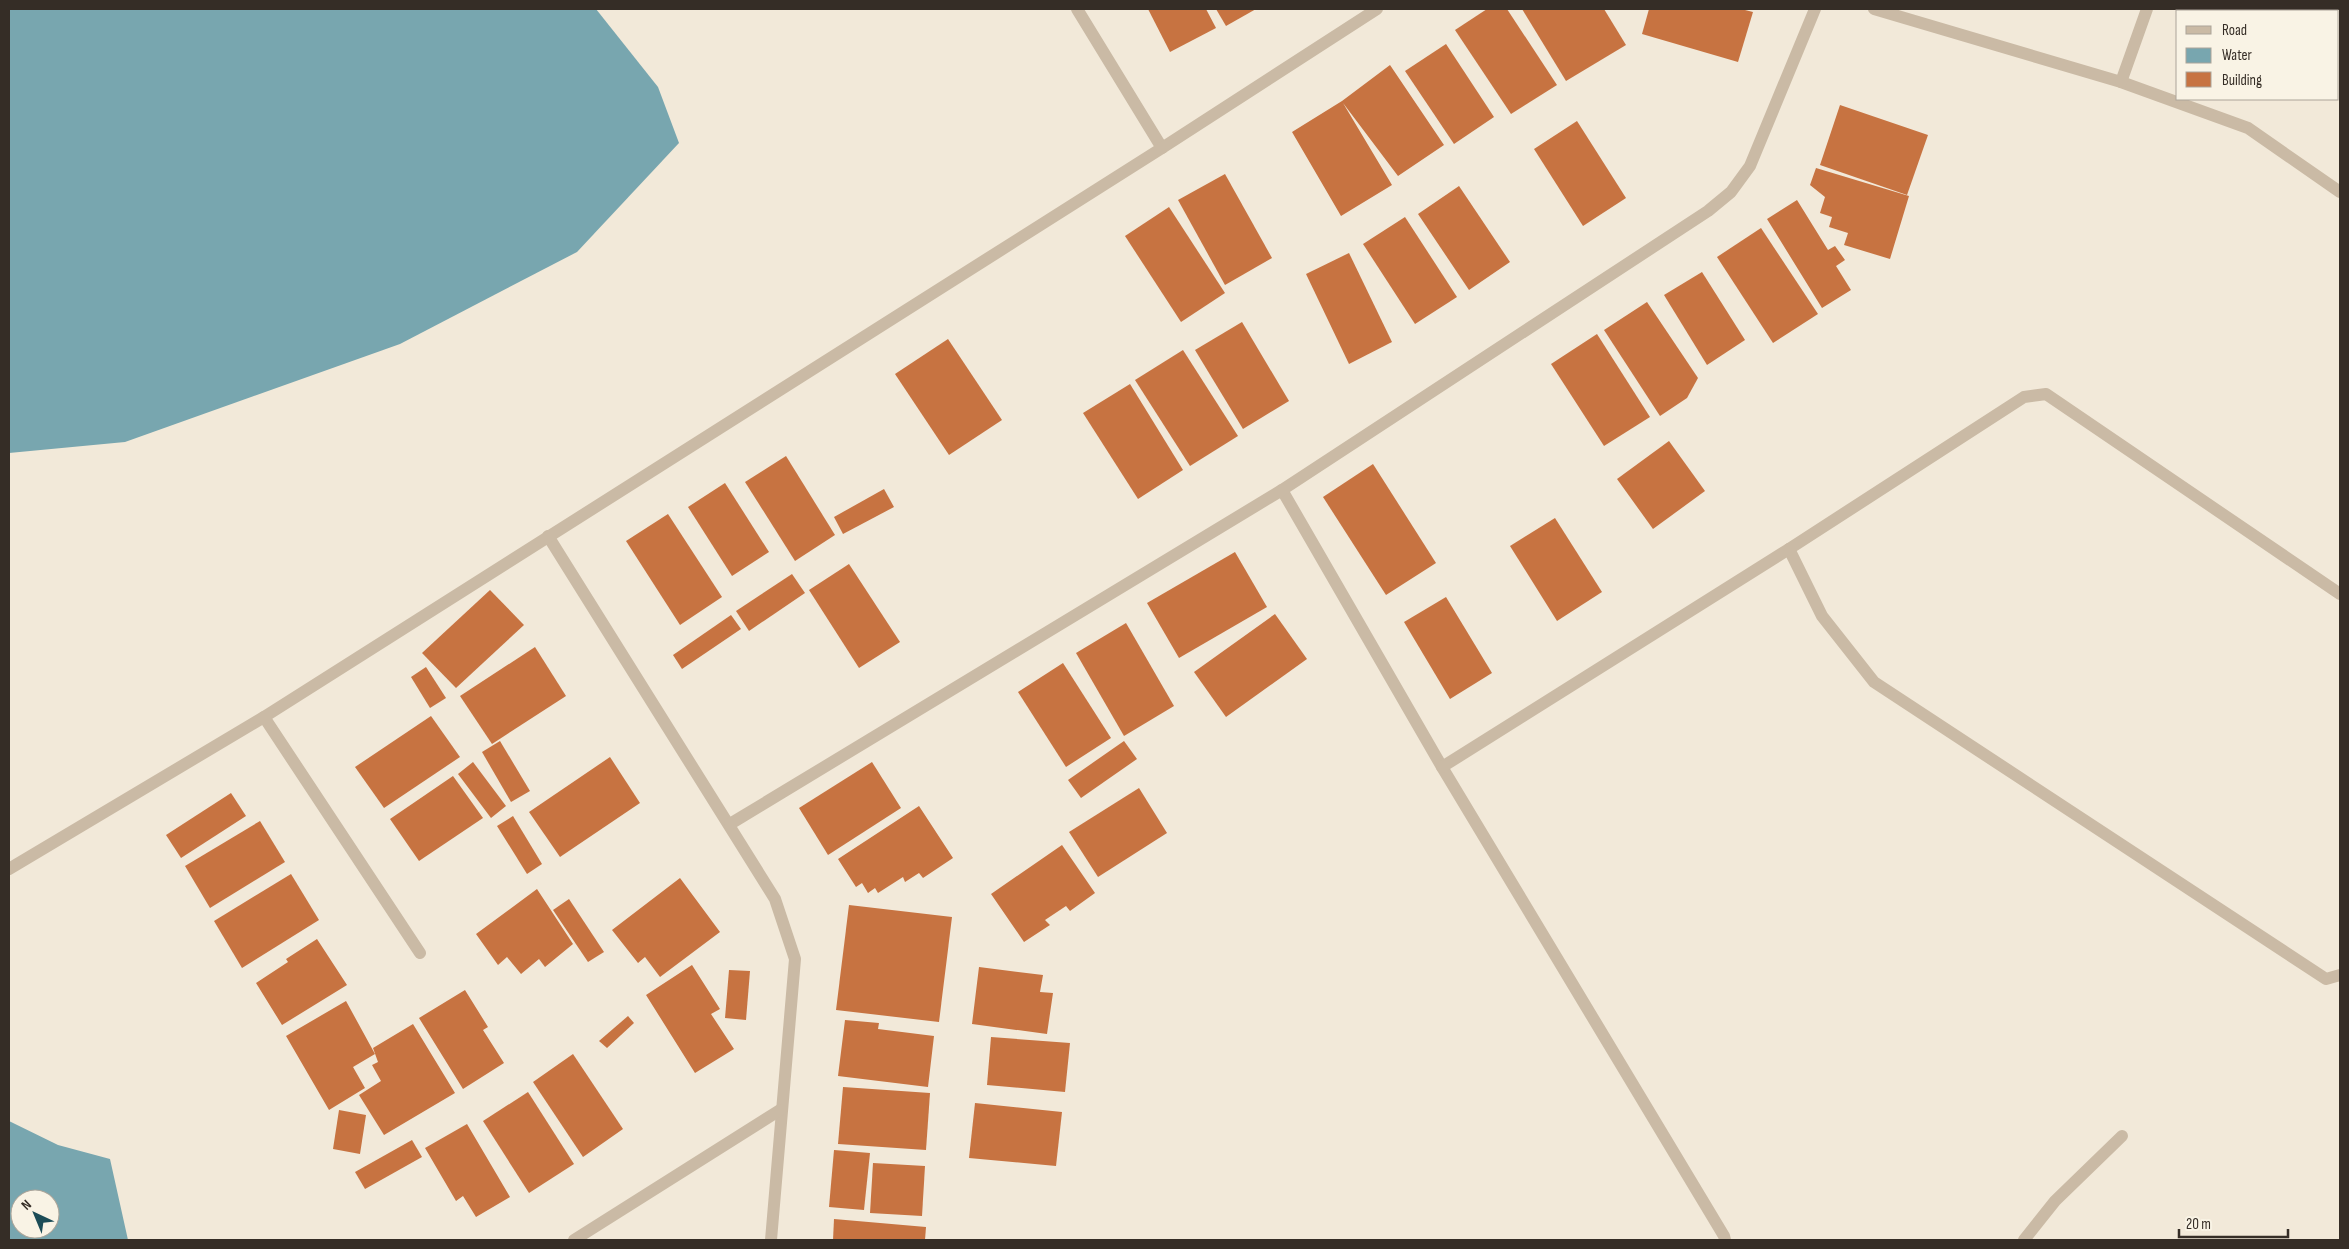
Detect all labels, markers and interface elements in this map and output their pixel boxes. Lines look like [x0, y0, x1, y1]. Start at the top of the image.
legend [2176, 10, 2339, 100]
text: Road [2222, 21, 2247, 40]
text: Water [2222, 46, 2253, 65]
text: Building [2222, 71, 2262, 90]
north arrow [10, 1189, 60, 1239]
text: N [18, 1196, 35, 1214]
scale bar [2179, 1206, 2288, 1238]
text: 20 m [2186, 1215, 2211, 1234]

